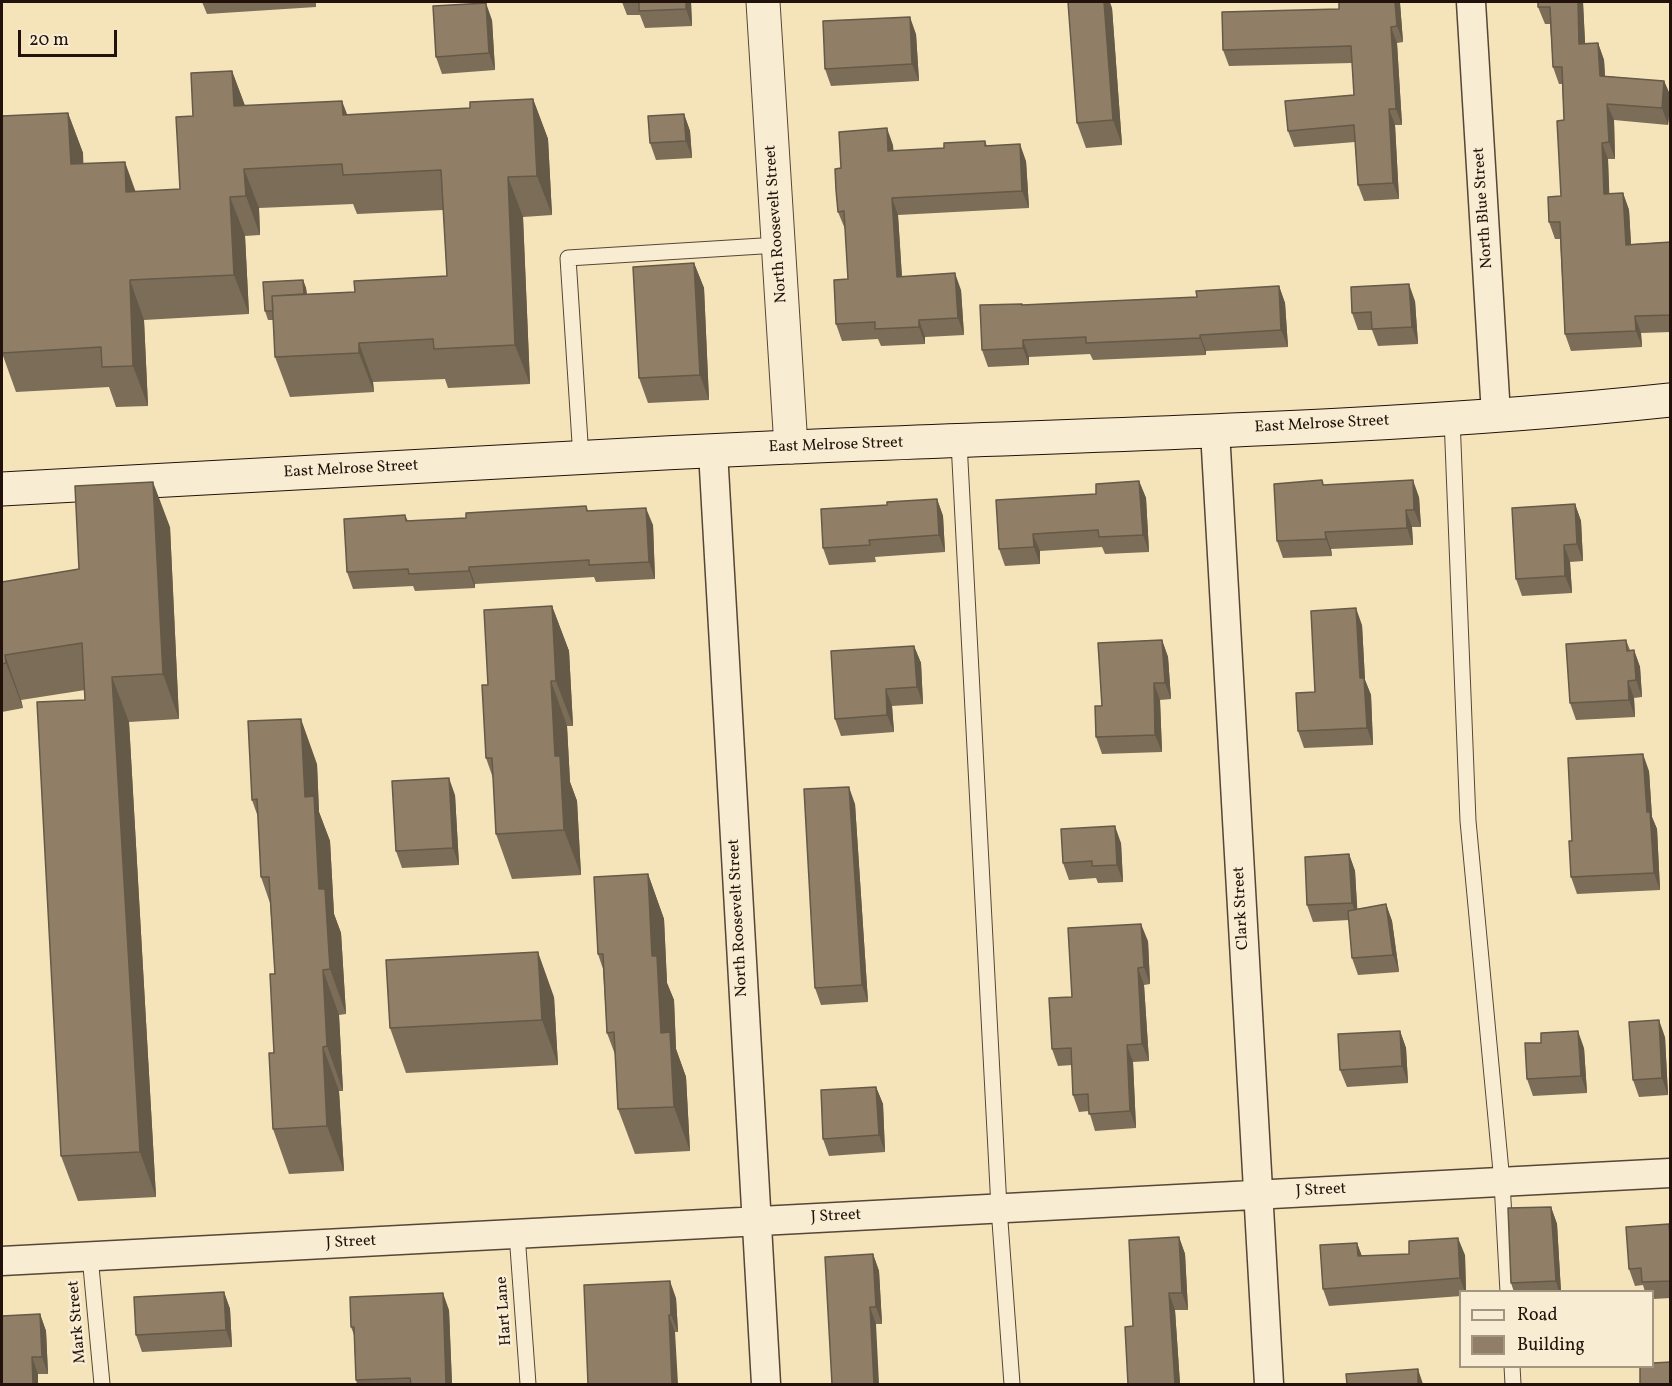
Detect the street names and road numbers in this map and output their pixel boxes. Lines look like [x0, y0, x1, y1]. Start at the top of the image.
street label: North Roosevelt Street [762, 144, 792, 304]
street label: North Blue Street [1470, 147, 1498, 269]
street label: East Melrose Street [1254, 412, 1390, 438]
street label: East Melrose Street [768, 434, 904, 458]
street label: East Melrose Street [283, 457, 419, 483]
street label: North Roosevelt Street [725, 838, 753, 998]
street label: Clark Street [1230, 866, 1254, 950]
street label: J Street [1295, 1180, 1347, 1202]
street label: J Street [810, 1206, 862, 1228]
street label: J Street [325, 1232, 377, 1254]
street label: Hart Lane [493, 1276, 517, 1346]
street label: Mark Street [65, 1280, 91, 1364]

